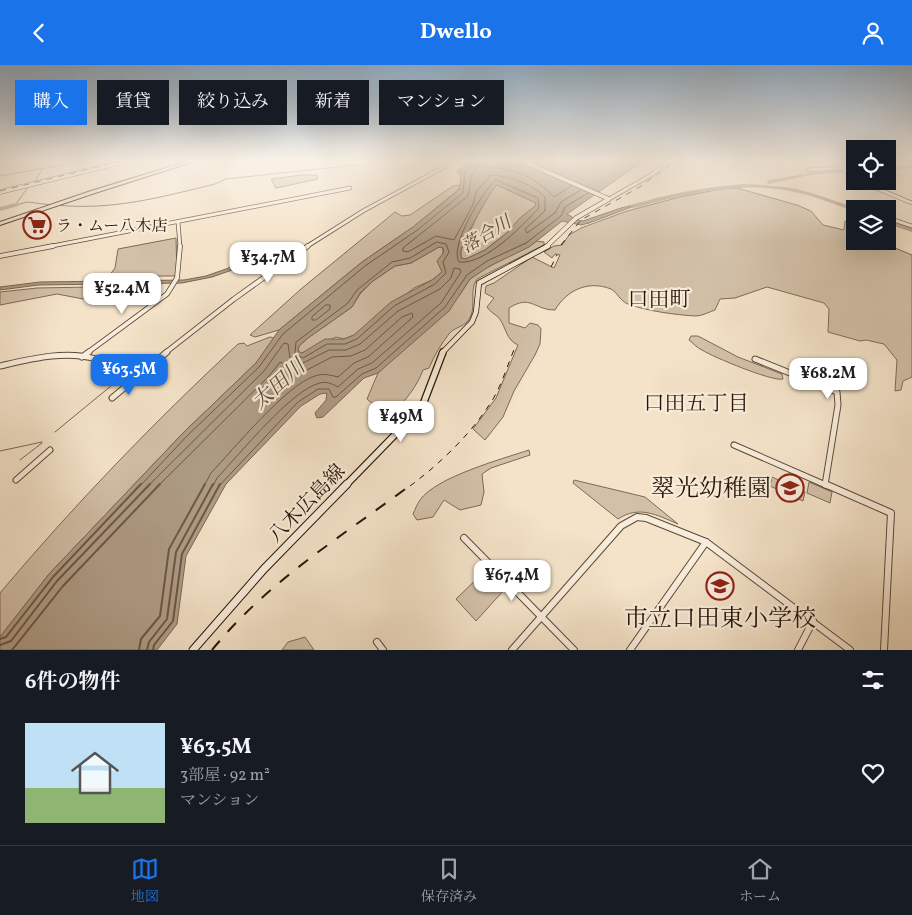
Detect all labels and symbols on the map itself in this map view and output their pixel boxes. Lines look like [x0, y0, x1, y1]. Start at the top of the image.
supermarket icon: ラ・ムー八木店 [22, 210, 52, 240]
water label: 落合川 [457, 210, 518, 260]
place label: ラ・ムー八木店 [56, 216, 167, 238]
pin: ¥34.7M [227, 241, 309, 284]
pin: ¥52.4M [81, 273, 163, 315]
district label: 口田町 [628, 286, 691, 315]
water label: 太田川 [246, 352, 314, 417]
pin: ¥63.5M [88, 353, 170, 396]
pin: ¥68.2M [787, 357, 869, 400]
district label: 口田五丁目 [644, 390, 749, 419]
pin: ¥49M [371, 401, 431, 443]
street label: 八木広島線 [263, 459, 352, 550]
place label: 翠光幼稚園 [651, 473, 771, 507]
school or university icon: 翠光幼稚園 [775, 473, 805, 503]
pin: ¥67.4M [471, 559, 553, 602]
school or university icon: 市立口田東小学校 [705, 571, 735, 601]
place label: 市立口田東小学校 [624, 603, 816, 637]

